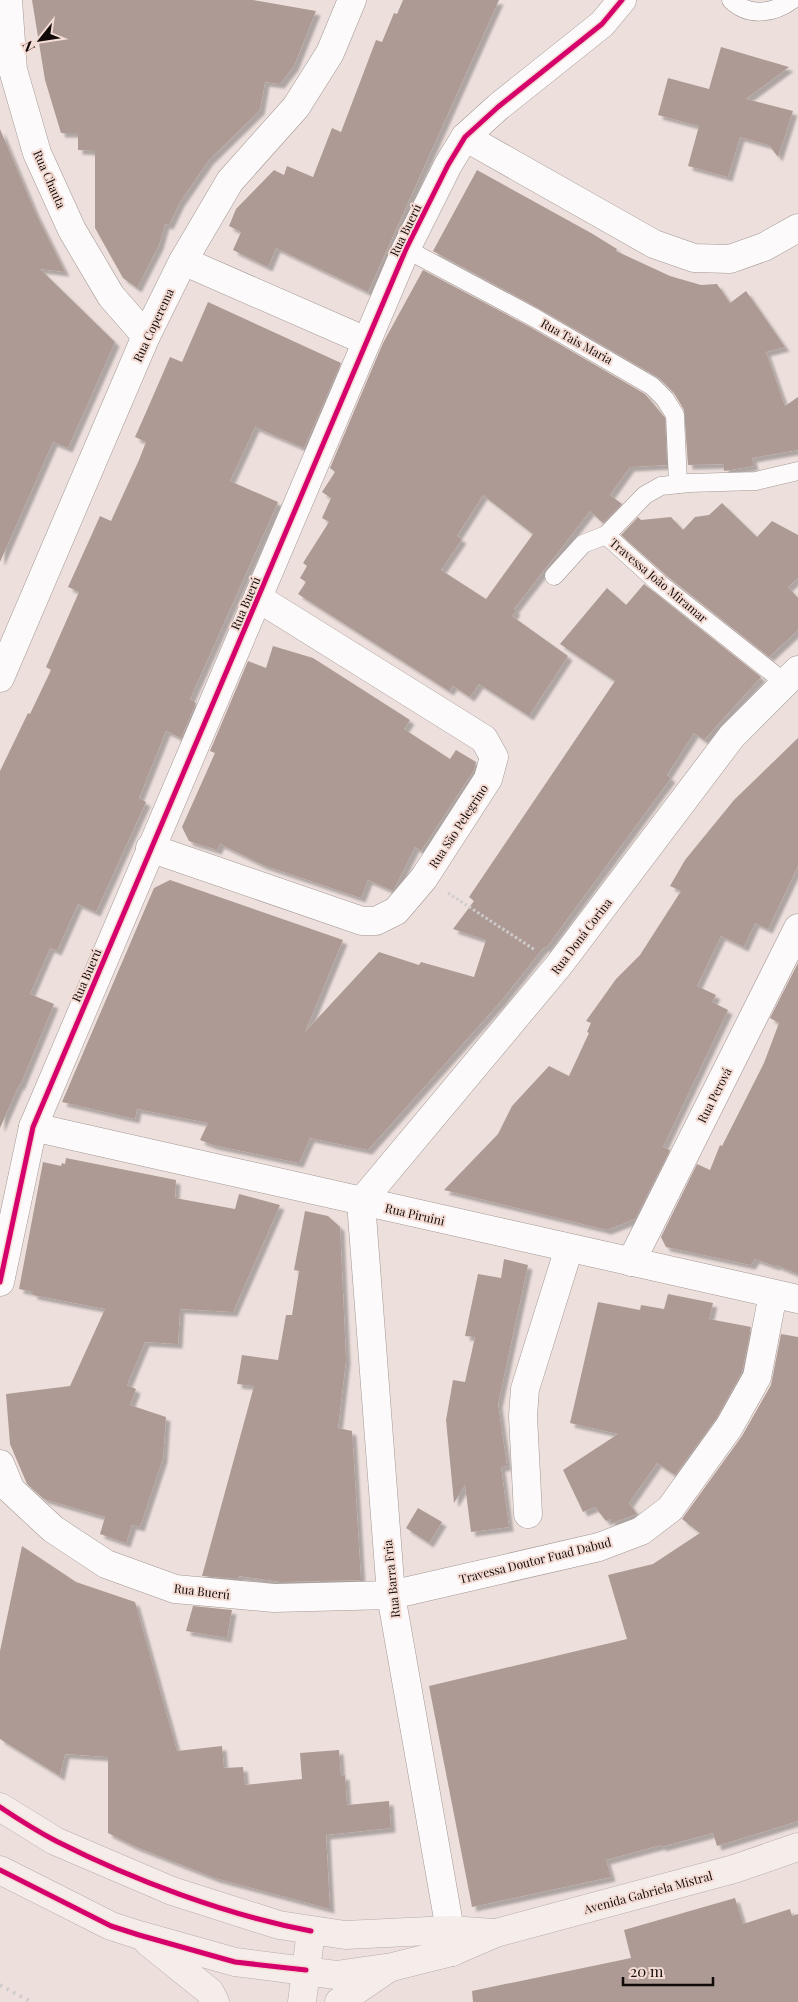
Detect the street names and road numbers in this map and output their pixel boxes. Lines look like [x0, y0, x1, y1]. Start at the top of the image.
street label: Rua Chauta [30, 147, 70, 211]
street label: Rua Buerú [385, 201, 425, 259]
street label: Rua Coperema [129, 286, 177, 364]
street label: Rua Tais Maria [538, 315, 616, 367]
street label: Travessa João Miramar [607, 534, 712, 626]
street label: Rua Buerú [227, 574, 263, 632]
street label: Rua São Pelegrino [425, 781, 491, 871]
street label: Rua Doná Corina [547, 895, 615, 977]
street label: Rua Buerú [68, 946, 104, 1004]
street label: Rua Perová [693, 1065, 735, 1125]
street label: Rua Piruini [384, 1199, 447, 1229]
street label: Travessa Doutor Fuad Dabud [457, 1533, 613, 1587]
street label: Rua Barra Fria [379, 1539, 403, 1619]
street label: Rua Buerú [173, 1580, 231, 1602]
street label: Avenida Gabriela Mistral [581, 1867, 715, 1917]

